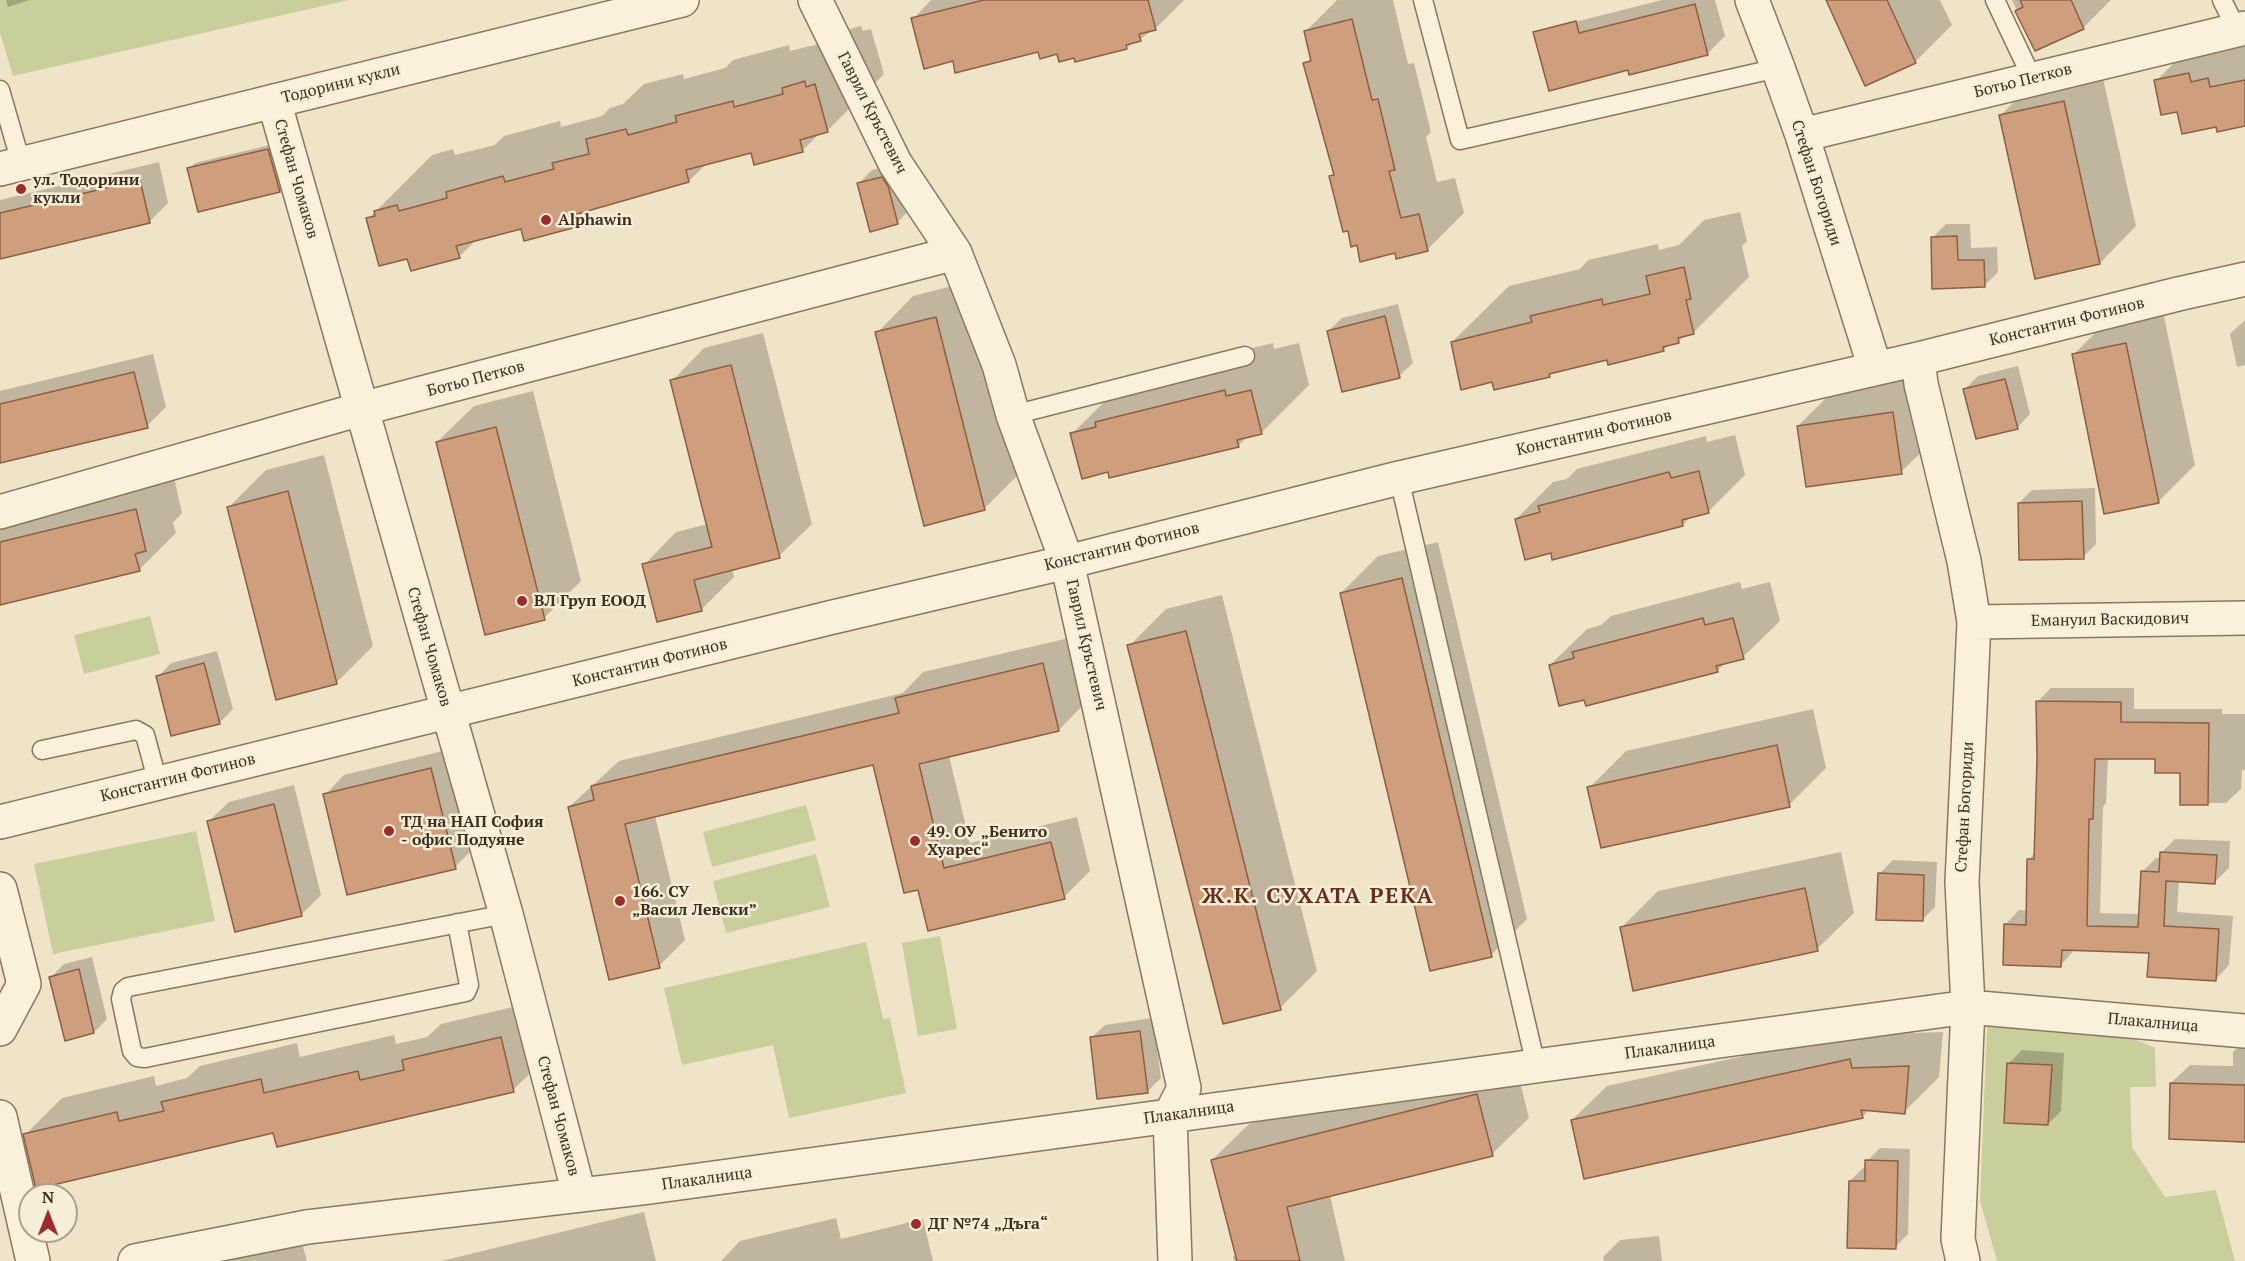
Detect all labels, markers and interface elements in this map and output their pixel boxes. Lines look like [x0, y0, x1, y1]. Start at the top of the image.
street label: Гаврил Кръстевич [833, 49, 911, 177]
street label: Тодорини кукли [280, 60, 402, 108]
street label: Ботьо Петков [1972, 60, 2074, 102]
street label: Стефан Чомаков [270, 117, 322, 241]
street label: Стефан Богориди [1787, 118, 1845, 248]
place label: ул. Тодорини кукли [33, 170, 140, 208]
marker: ул. Тодорини кукли [14, 182, 28, 196]
place label: Alphawin [558, 210, 632, 230]
marker: Alphawin [539, 213, 553, 227]
street label: Константин Фотинов [1988, 293, 2146, 351]
street label: Ботьо Петков [425, 357, 527, 401]
street label: Константин Фотинов [1514, 406, 1674, 460]
street label: Константин Фотинов [1043, 518, 1201, 576]
street label: Гаврил Кръстевич [1062, 577, 1110, 713]
street label: Стефан Чомаков [403, 585, 455, 709]
place label: ВЛ Груп ЕООД [534, 591, 646, 611]
marker: ВЛ Груп ЕООД [515, 594, 529, 608]
street label: Емануил Васкидович [2031, 609, 2189, 631]
street label: Константин Фотинов [571, 634, 729, 692]
street label: Стефан Богориди [1952, 741, 1978, 873]
street label: Константин Фотинов [99, 749, 257, 807]
place label: ТД на НАП София - офис Подуяне [401, 812, 544, 850]
place label: 49. ОУ „Бенито Хуарес“ [927, 822, 1047, 860]
marker: ТД на НАП София - офис Подуяне [382, 824, 396, 838]
marker: 49. ОУ „Бенито Хуарес“ [908, 834, 922, 848]
place label: 166. СУ „Васил Левски” [632, 882, 757, 920]
district label: Ж.К. СУХАТА РЕКА [1202, 884, 1434, 910]
marker: 166. СУ „Васил Левски” [613, 894, 627, 908]
street label: Плакалница [2107, 1009, 2199, 1037]
street label: Плакалница [1624, 1032, 1716, 1064]
street label: Стефан Чомаков [533, 1054, 583, 1178]
street label: Плакалница [1143, 1097, 1235, 1129]
street label: Плакалница [661, 1163, 753, 1195]
north arrow [18, 1183, 78, 1243]
text: N [42, 1186, 54, 1208]
place label: ДГ №74 „Дъга“ [928, 1214, 1048, 1234]
marker: ДГ №74 „Дъга“ [909, 1217, 923, 1231]

